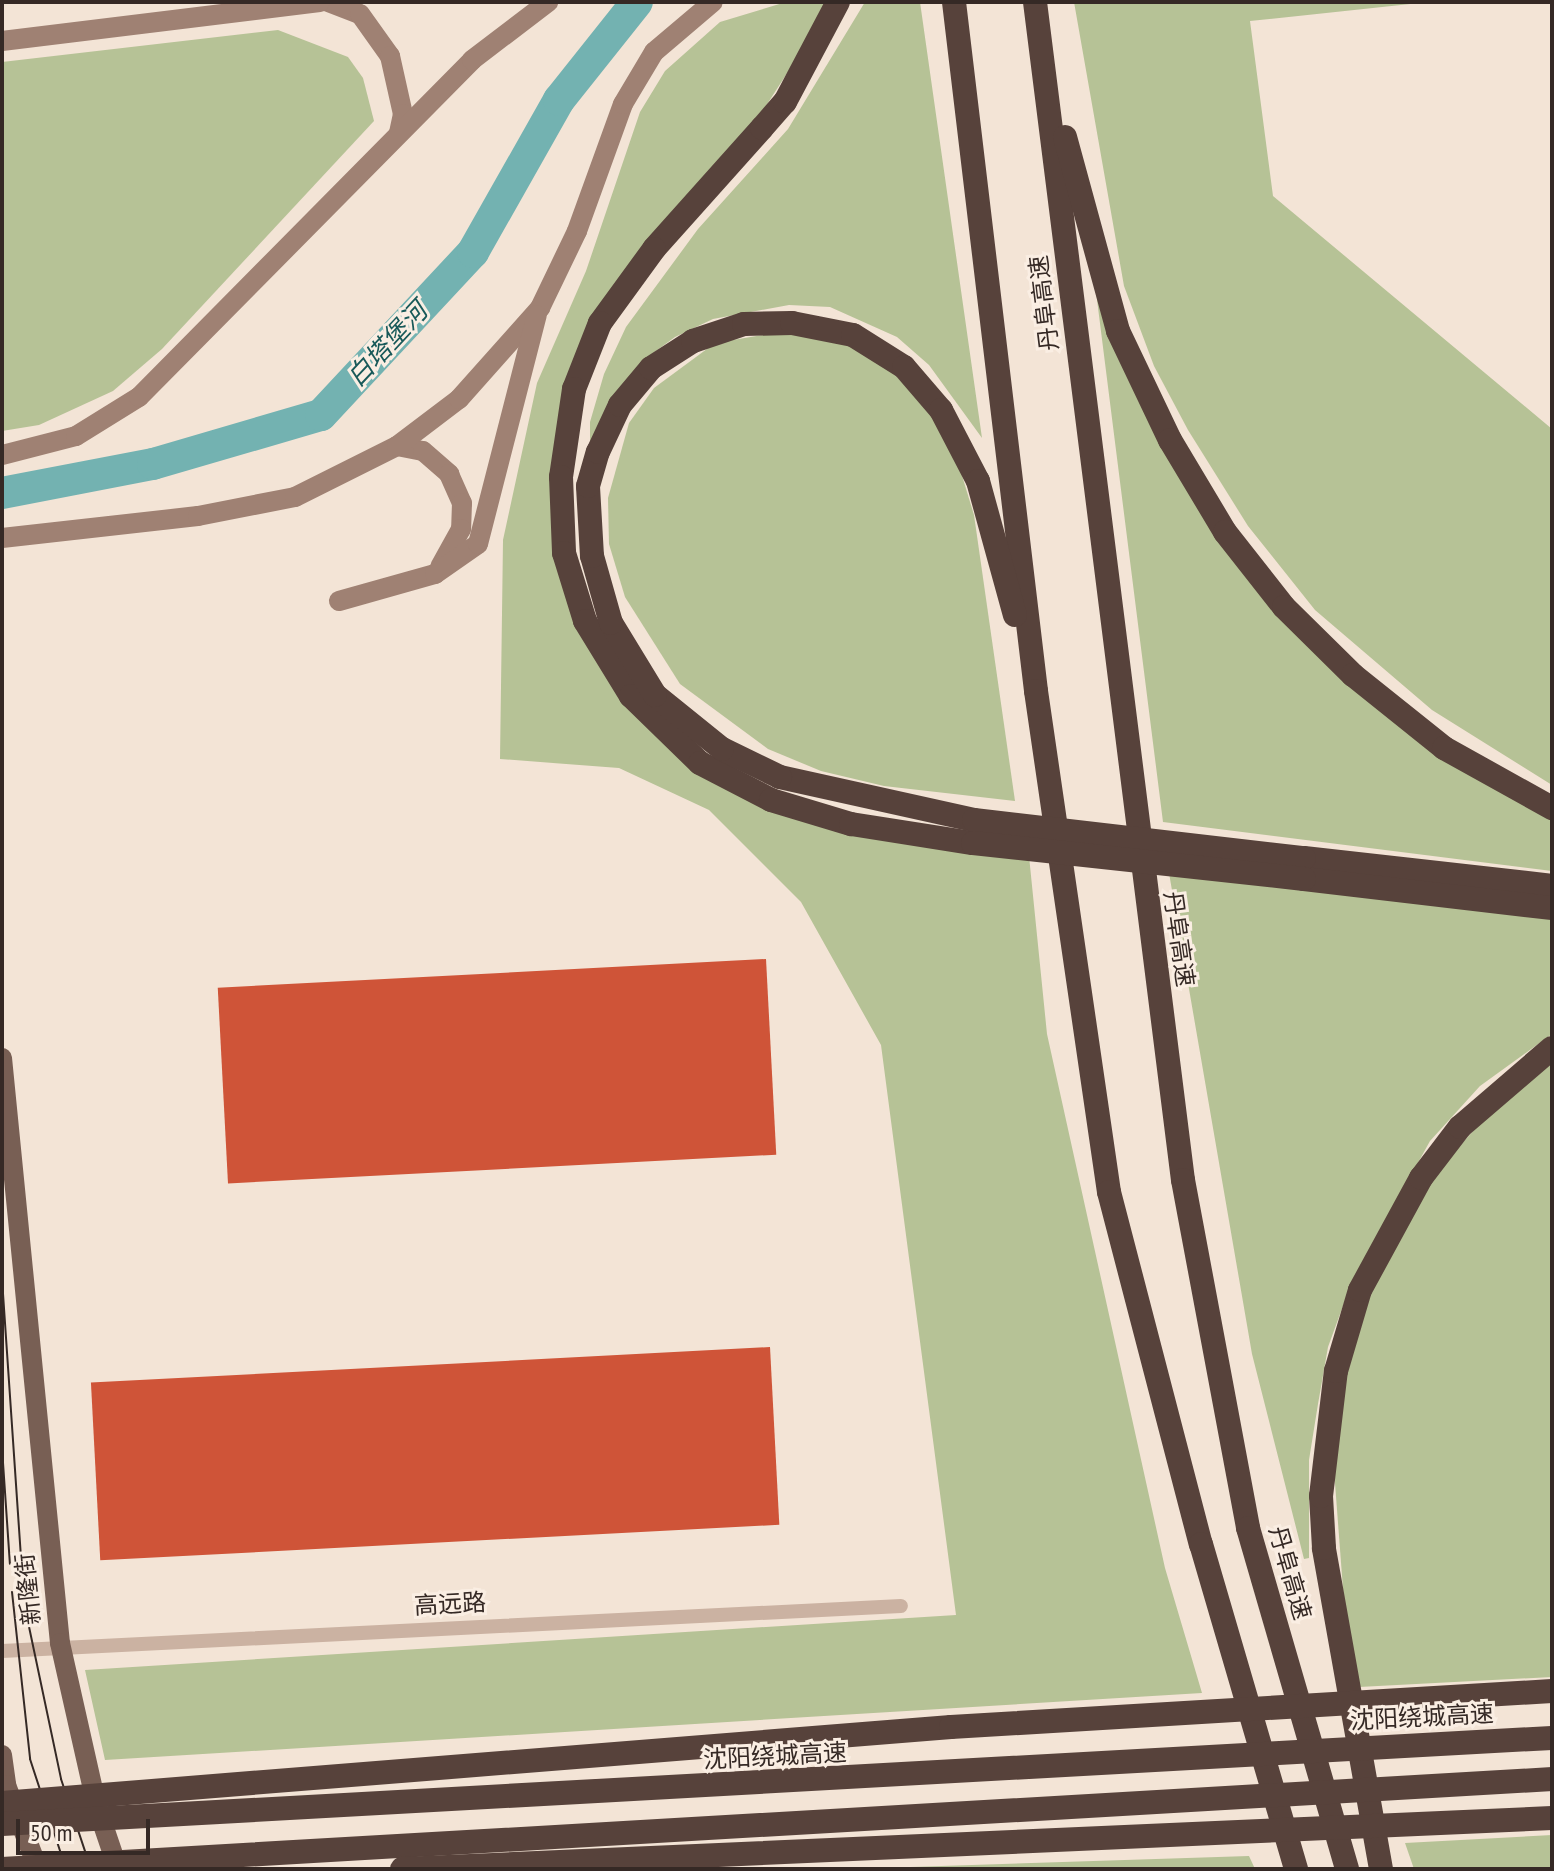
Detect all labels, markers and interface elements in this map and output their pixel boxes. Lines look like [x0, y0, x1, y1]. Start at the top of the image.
street label: 丹阜高速 [1024, 254, 1064, 352]
water label: 白塔堡河 [340, 295, 434, 393]
street label: 丹阜高速 [1158, 889, 1200, 989]
street label: 丹阜高速 [1263, 1523, 1317, 1623]
street label: 新隆街 [10, 1552, 46, 1626]
street label: 高远路 [413, 1588, 487, 1620]
street label: 沈阳绕城高速 [1349, 1699, 1495, 1735]
street label: 沈阳绕城高速 [702, 1738, 848, 1774]
scale bar [20, 1803, 154, 1853]
text: 50 m [30, 1817, 72, 1848]

